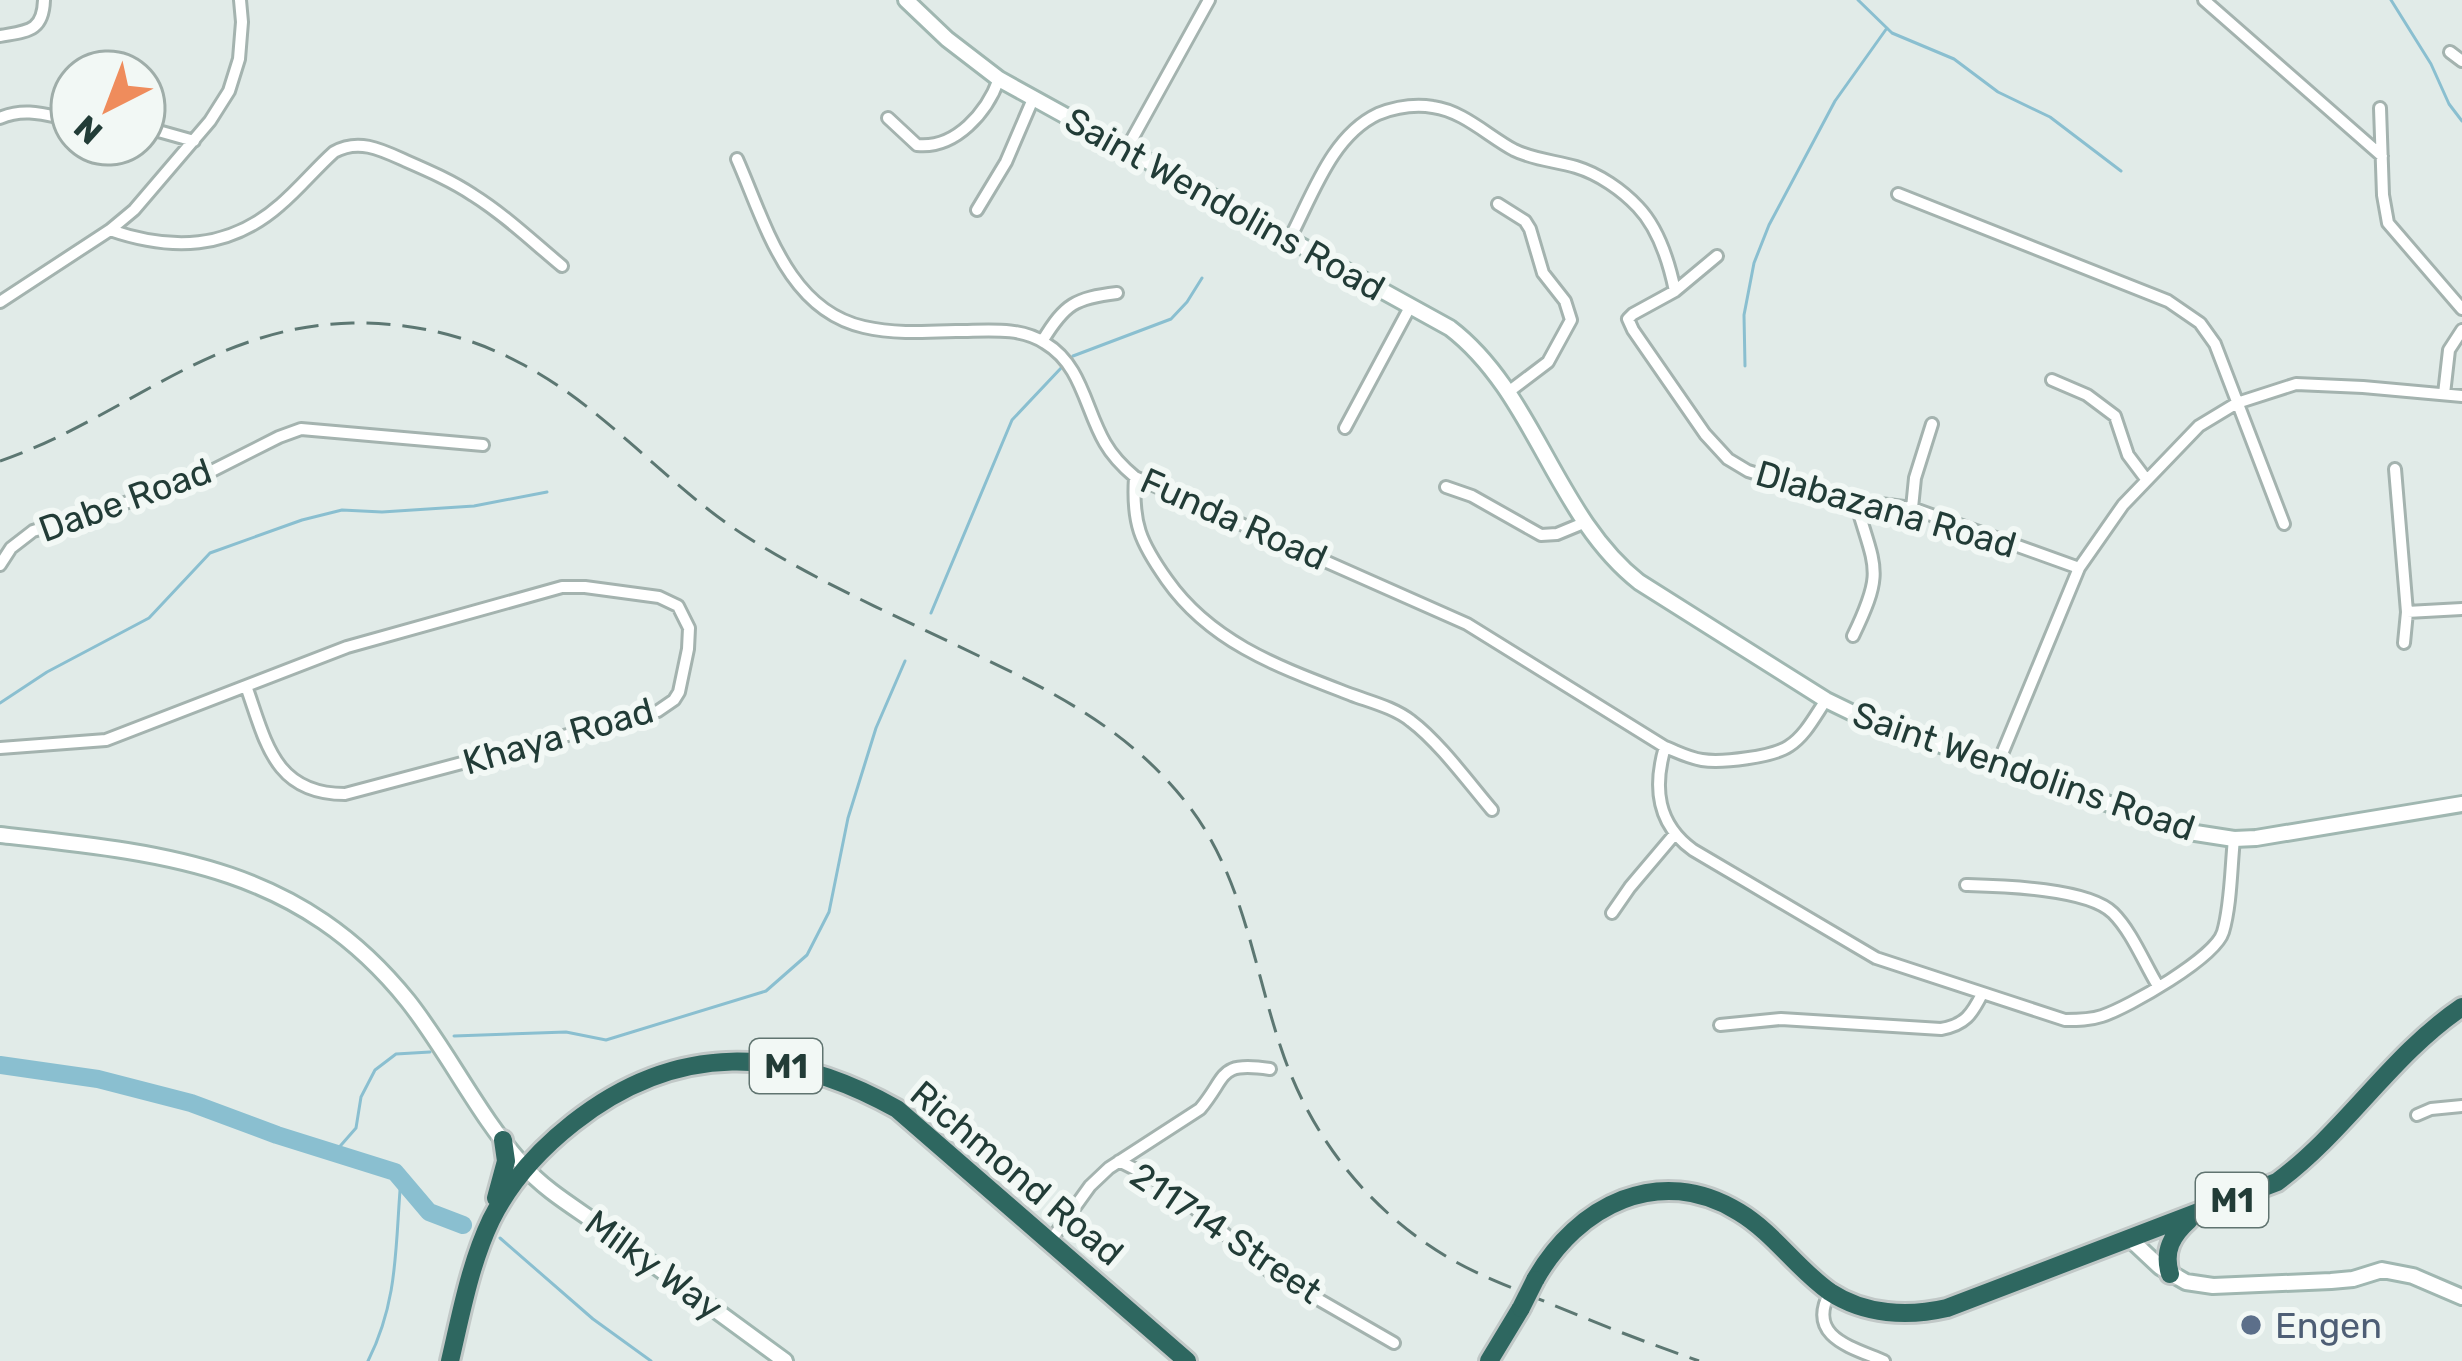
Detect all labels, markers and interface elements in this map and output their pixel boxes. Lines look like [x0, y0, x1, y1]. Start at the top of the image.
north arrow [48, 48, 168, 168]
street label: Saint Wendolins Road [1058, 98, 1392, 310]
text: N [66, 107, 110, 152]
street label: Dabe Road [33, 449, 217, 551]
street label: Dlabazana Road [1751, 451, 2021, 567]
street label: Funda Road [1134, 459, 1334, 579]
street label: Khaya Road [458, 688, 658, 784]
street label: Saint Wendolins Road [1847, 692, 2201, 850]
road number: M1 [750, 1039, 822, 1093]
street label: Richmond Road [902, 1072, 1132, 1274]
street label: 211714 Street [1122, 1153, 1330, 1313]
road number: M1 [2196, 1173, 2268, 1227]
street label: Milky Way [577, 1201, 731, 1329]
place label: Engen [2275, 1304, 2382, 1347]
marker: Engen [2238, 1312, 2264, 1338]

